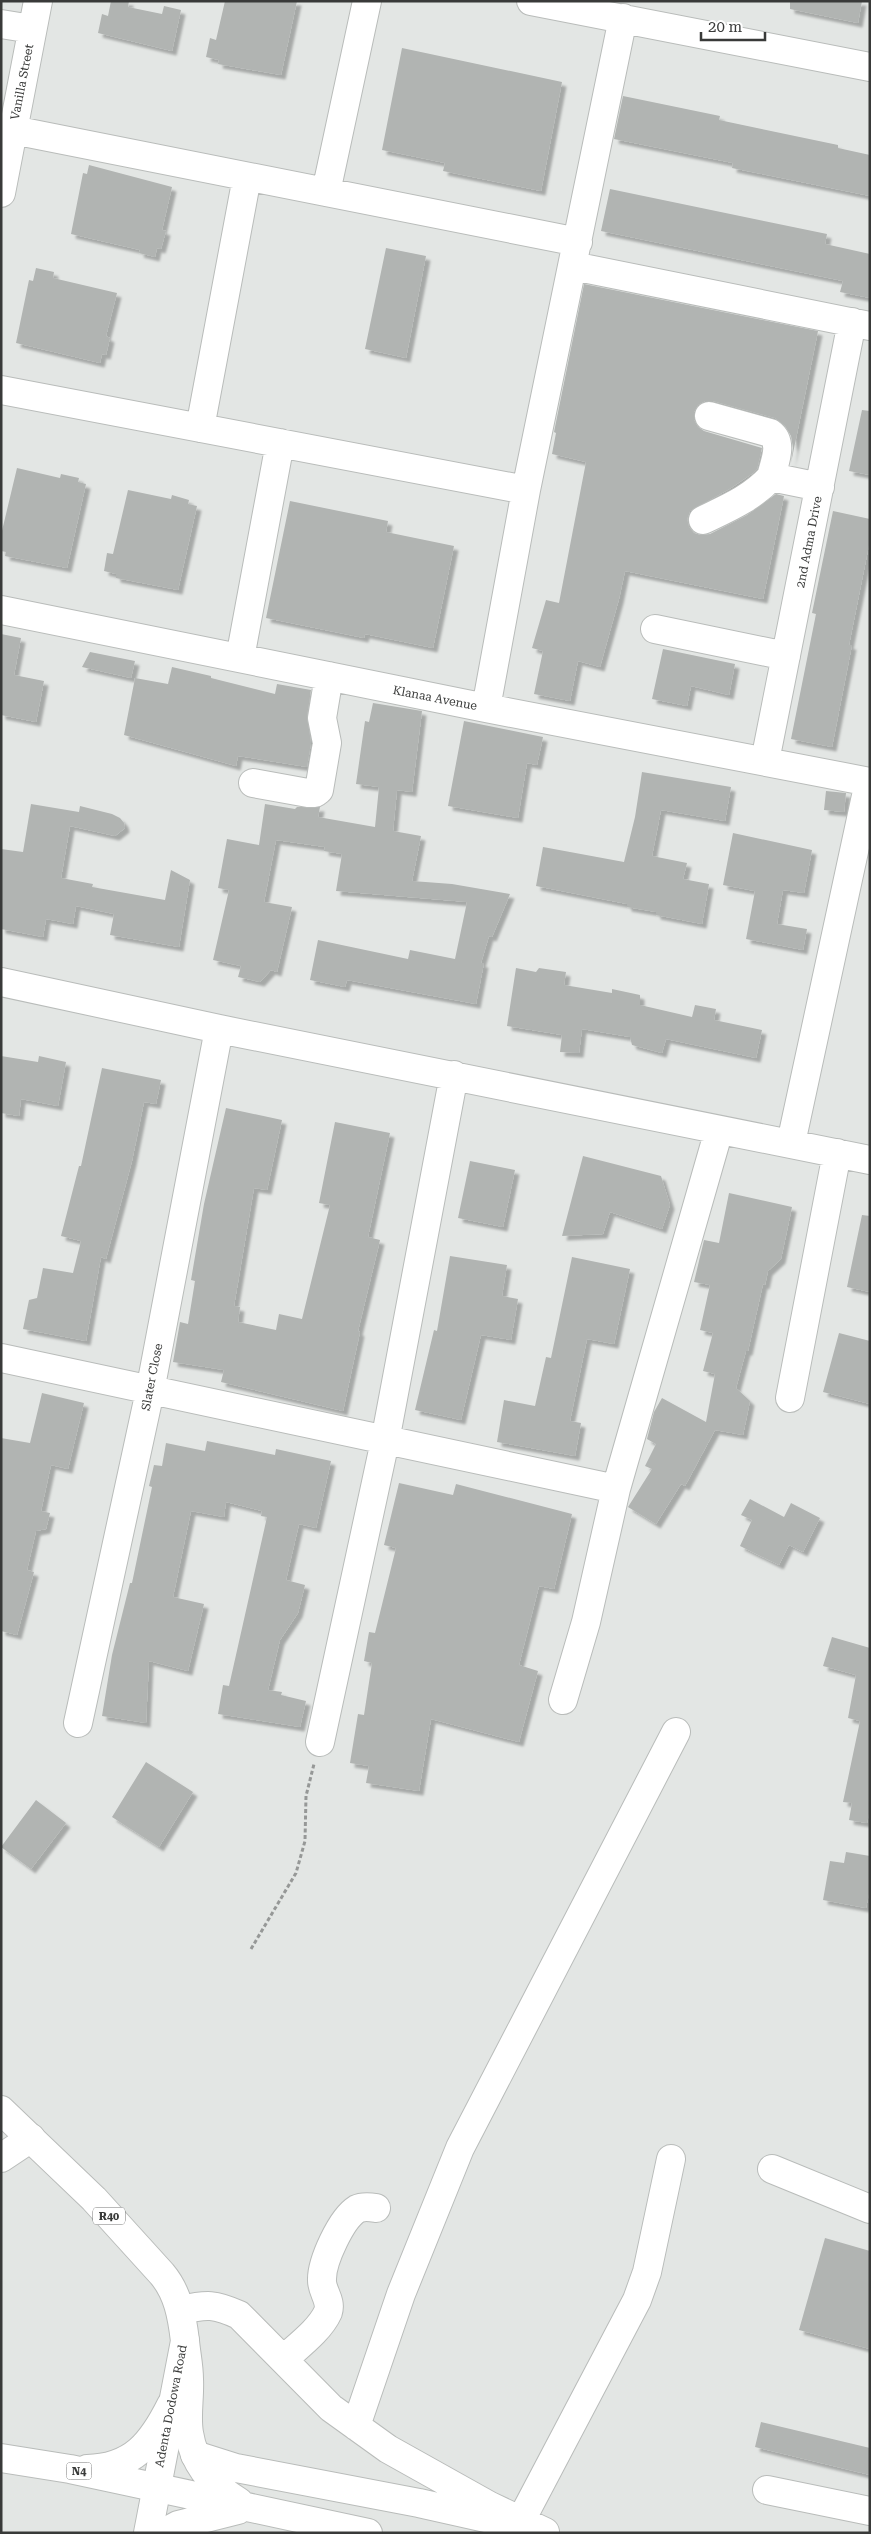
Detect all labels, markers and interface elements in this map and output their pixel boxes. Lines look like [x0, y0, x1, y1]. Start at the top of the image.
scale bar [701, 10, 765, 42]
text: 20 m [708, 18, 743, 36]
street label: Vanilla Street [8, 42, 36, 121]
street label: 2nd Adma Drive [793, 495, 825, 589]
street label: Klanaa Avenue [392, 683, 479, 713]
street label: Slater Close [139, 1342, 165, 1412]
road number: R40 [93, 2208, 125, 2224]
street label: Adenta Dodowa Road [152, 2343, 190, 2469]
road number: N4 [66, 2462, 92, 2480]

